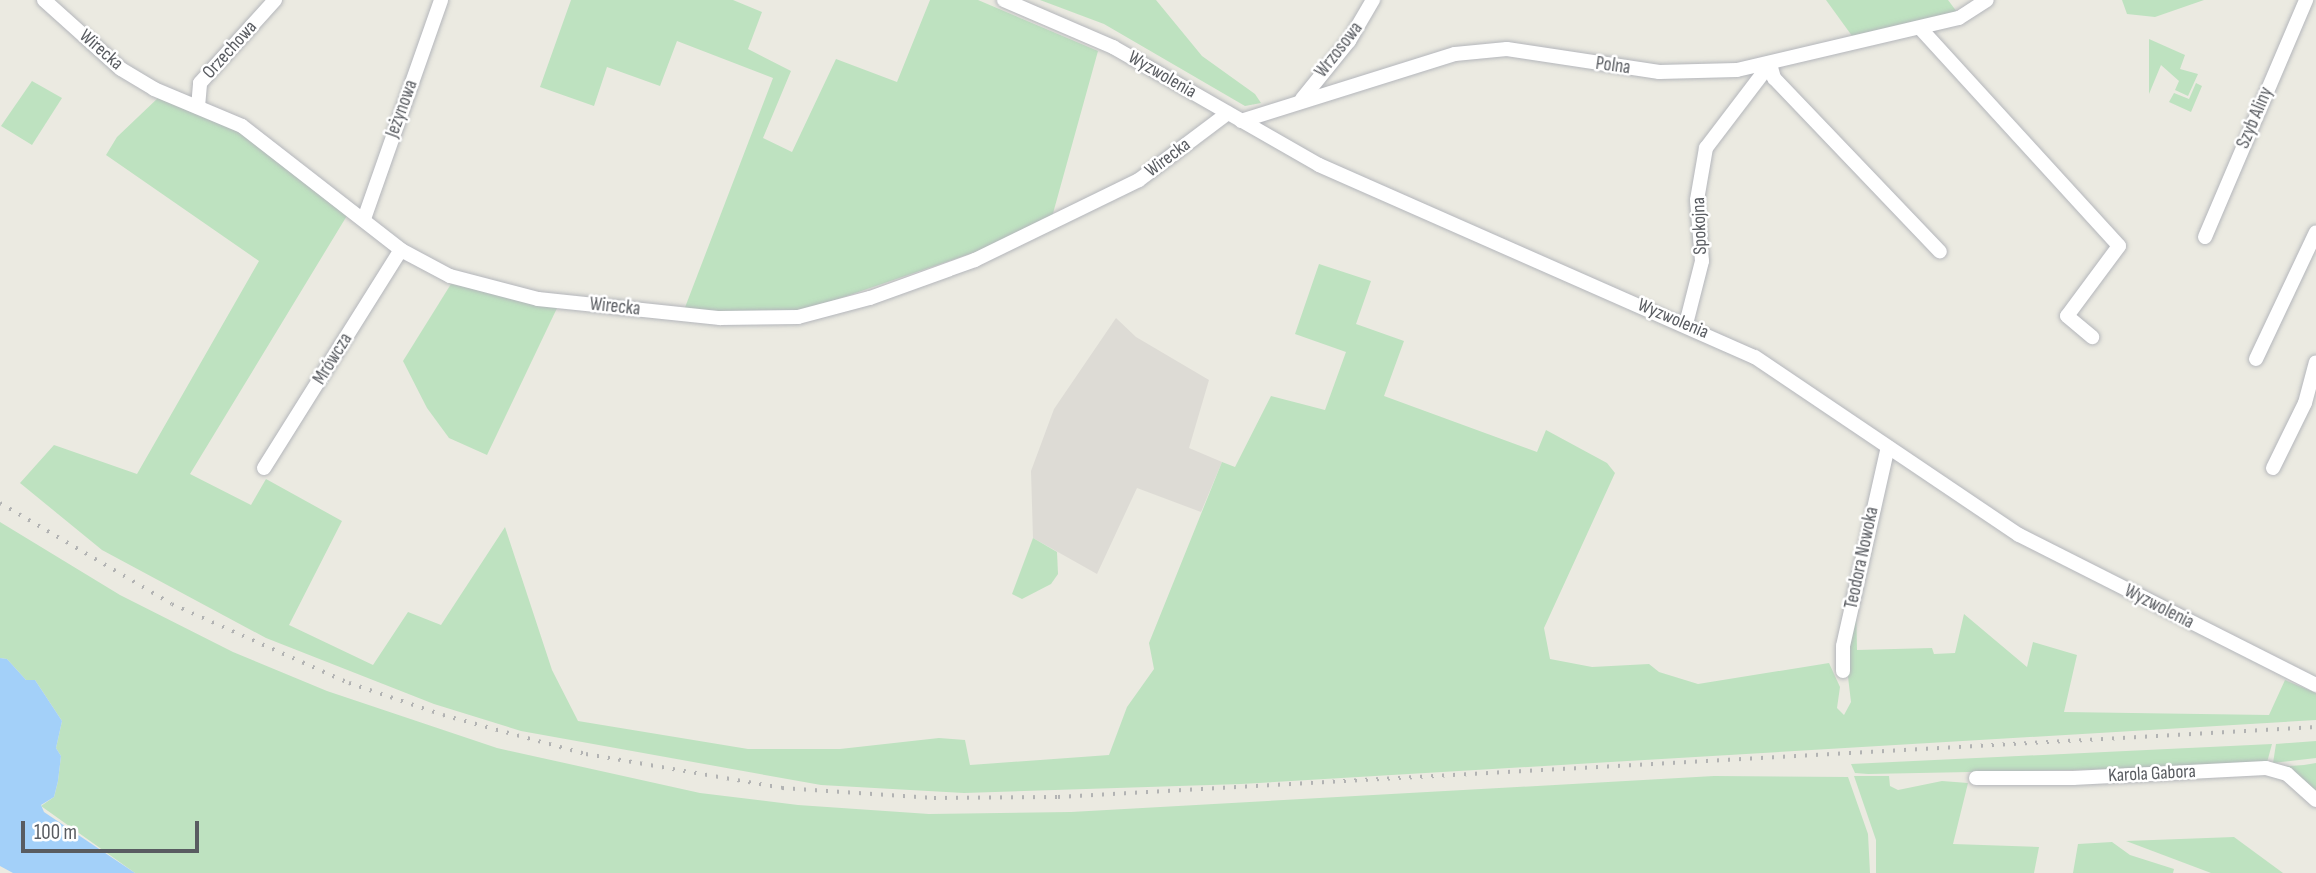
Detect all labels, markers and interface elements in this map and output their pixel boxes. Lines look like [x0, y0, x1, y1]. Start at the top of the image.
street label: Orzechowa [198, 16, 262, 84]
street label: Wrzosowa [1310, 18, 1368, 82]
street label: Wirecka [74, 25, 128, 75]
street label: Wyzwolenia [1124, 46, 1200, 104]
street label: Polna [1594, 52, 1632, 80]
street label: Jeżynowa [381, 77, 423, 141]
street label: Szyb Aliny [2232, 84, 2278, 152]
street label: Wirecka [1141, 134, 1195, 182]
street label: Spokojna [1688, 197, 1712, 255]
street label: Wirecka [589, 293, 641, 321]
street label: Wyzwolenia [1634, 294, 1712, 344]
street label: Mrówcza [308, 329, 358, 389]
street label: Teodora Nowoka [1840, 505, 1884, 611]
street label: Wyzwolenia [2120, 580, 2198, 634]
street label: Karola Gabora [2108, 760, 2196, 788]
scale bar [24, 806, 203, 850]
text: 100 m [34, 820, 77, 845]

